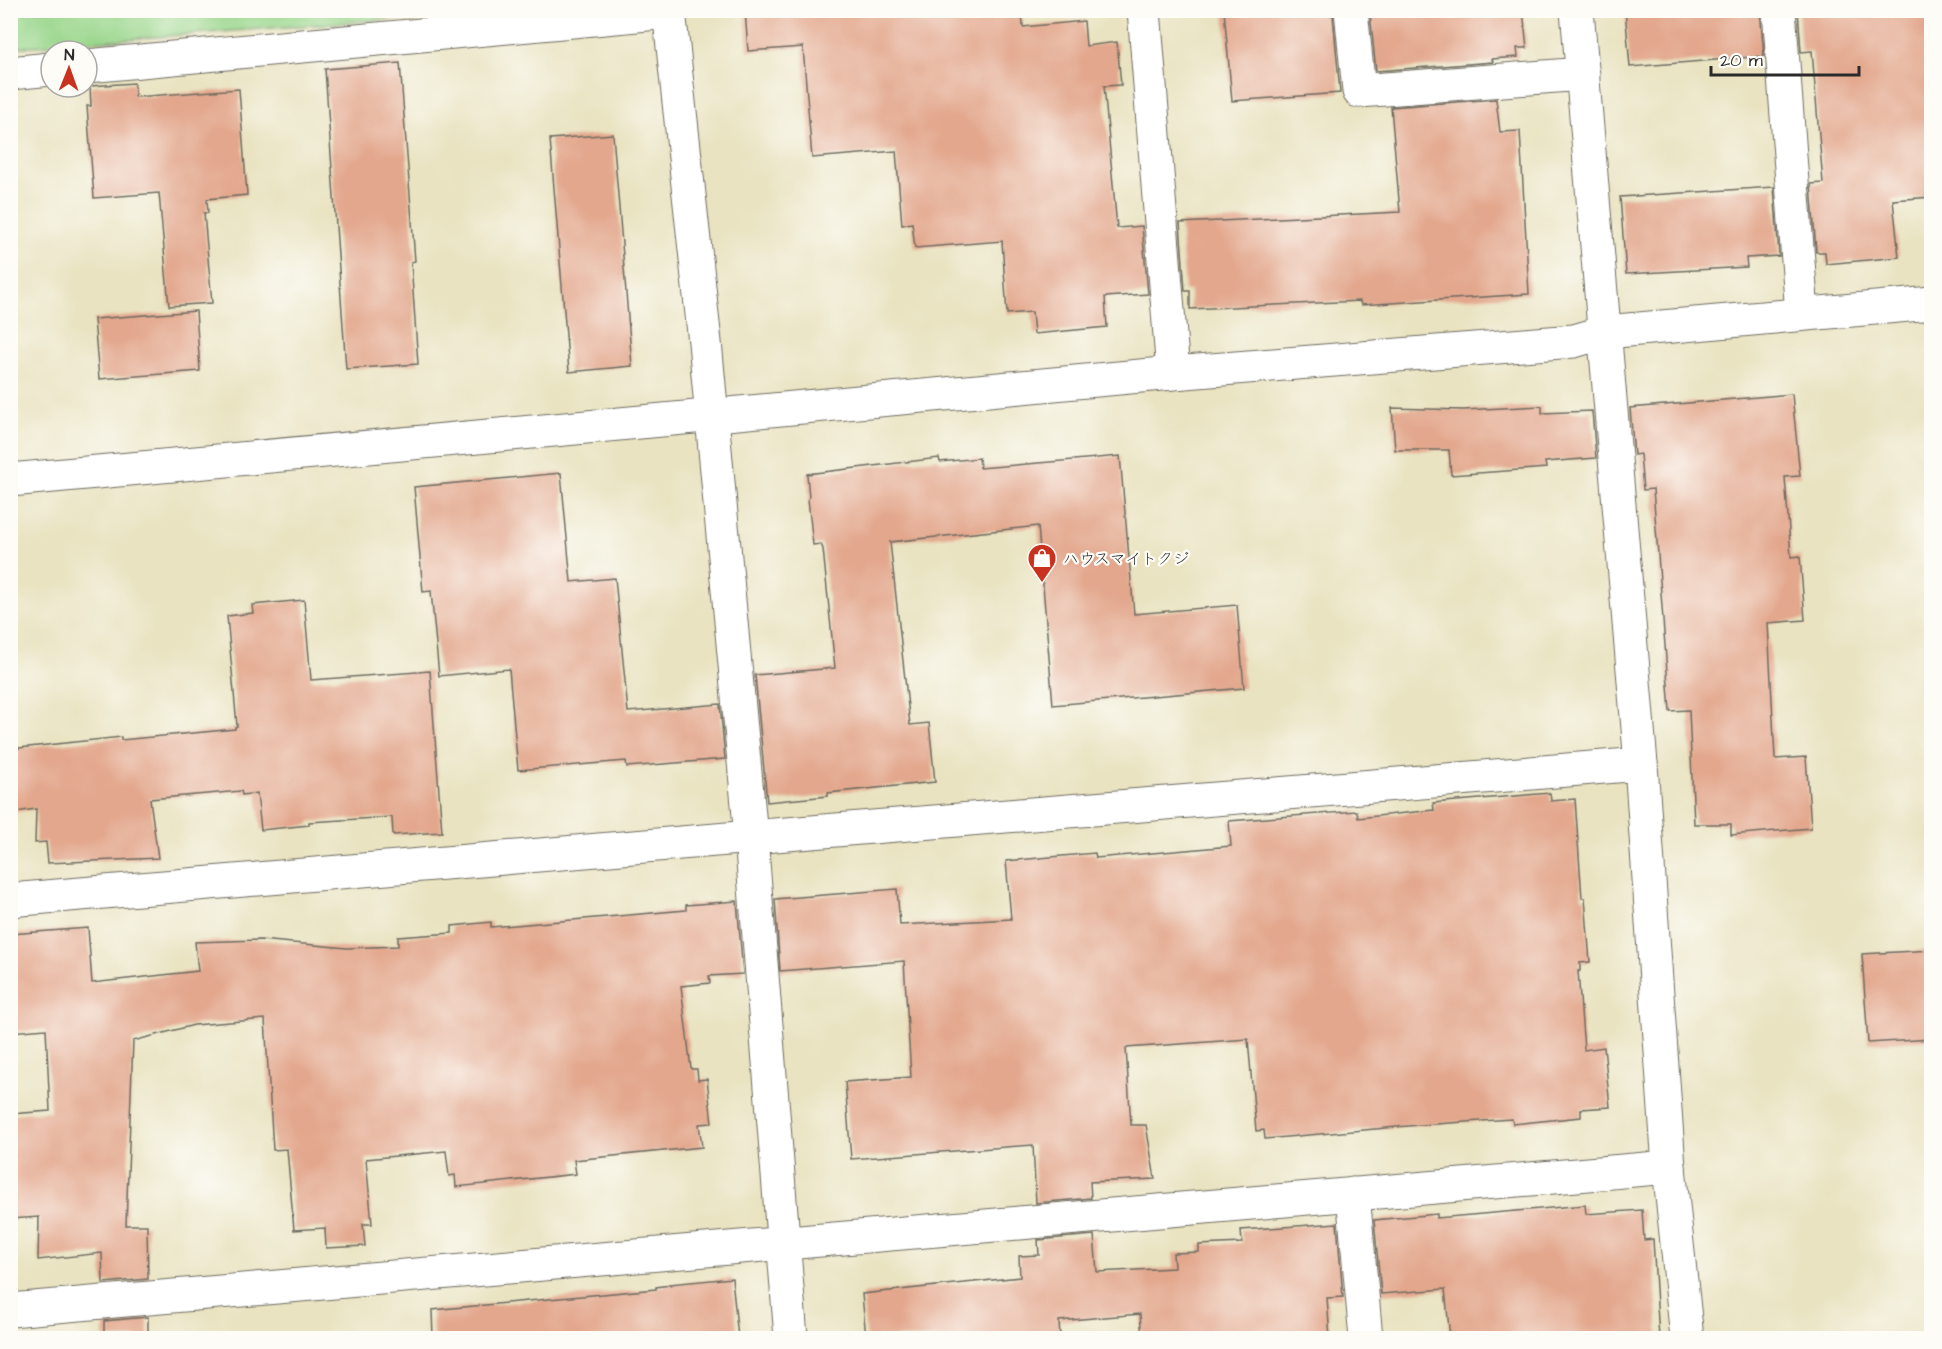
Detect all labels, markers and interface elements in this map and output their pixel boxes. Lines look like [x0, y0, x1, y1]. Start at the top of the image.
north arrow [39, 39, 99, 99]
scale bar [1711, 39, 1860, 77]
text: N [64, 44, 74, 66]
text: 20 m [1720, 48, 1763, 73]
shop icon: ハウスマイトクジ [1026, 542, 1058, 584]
place label: ハウスマイトクジ [1063, 548, 1189, 570]

